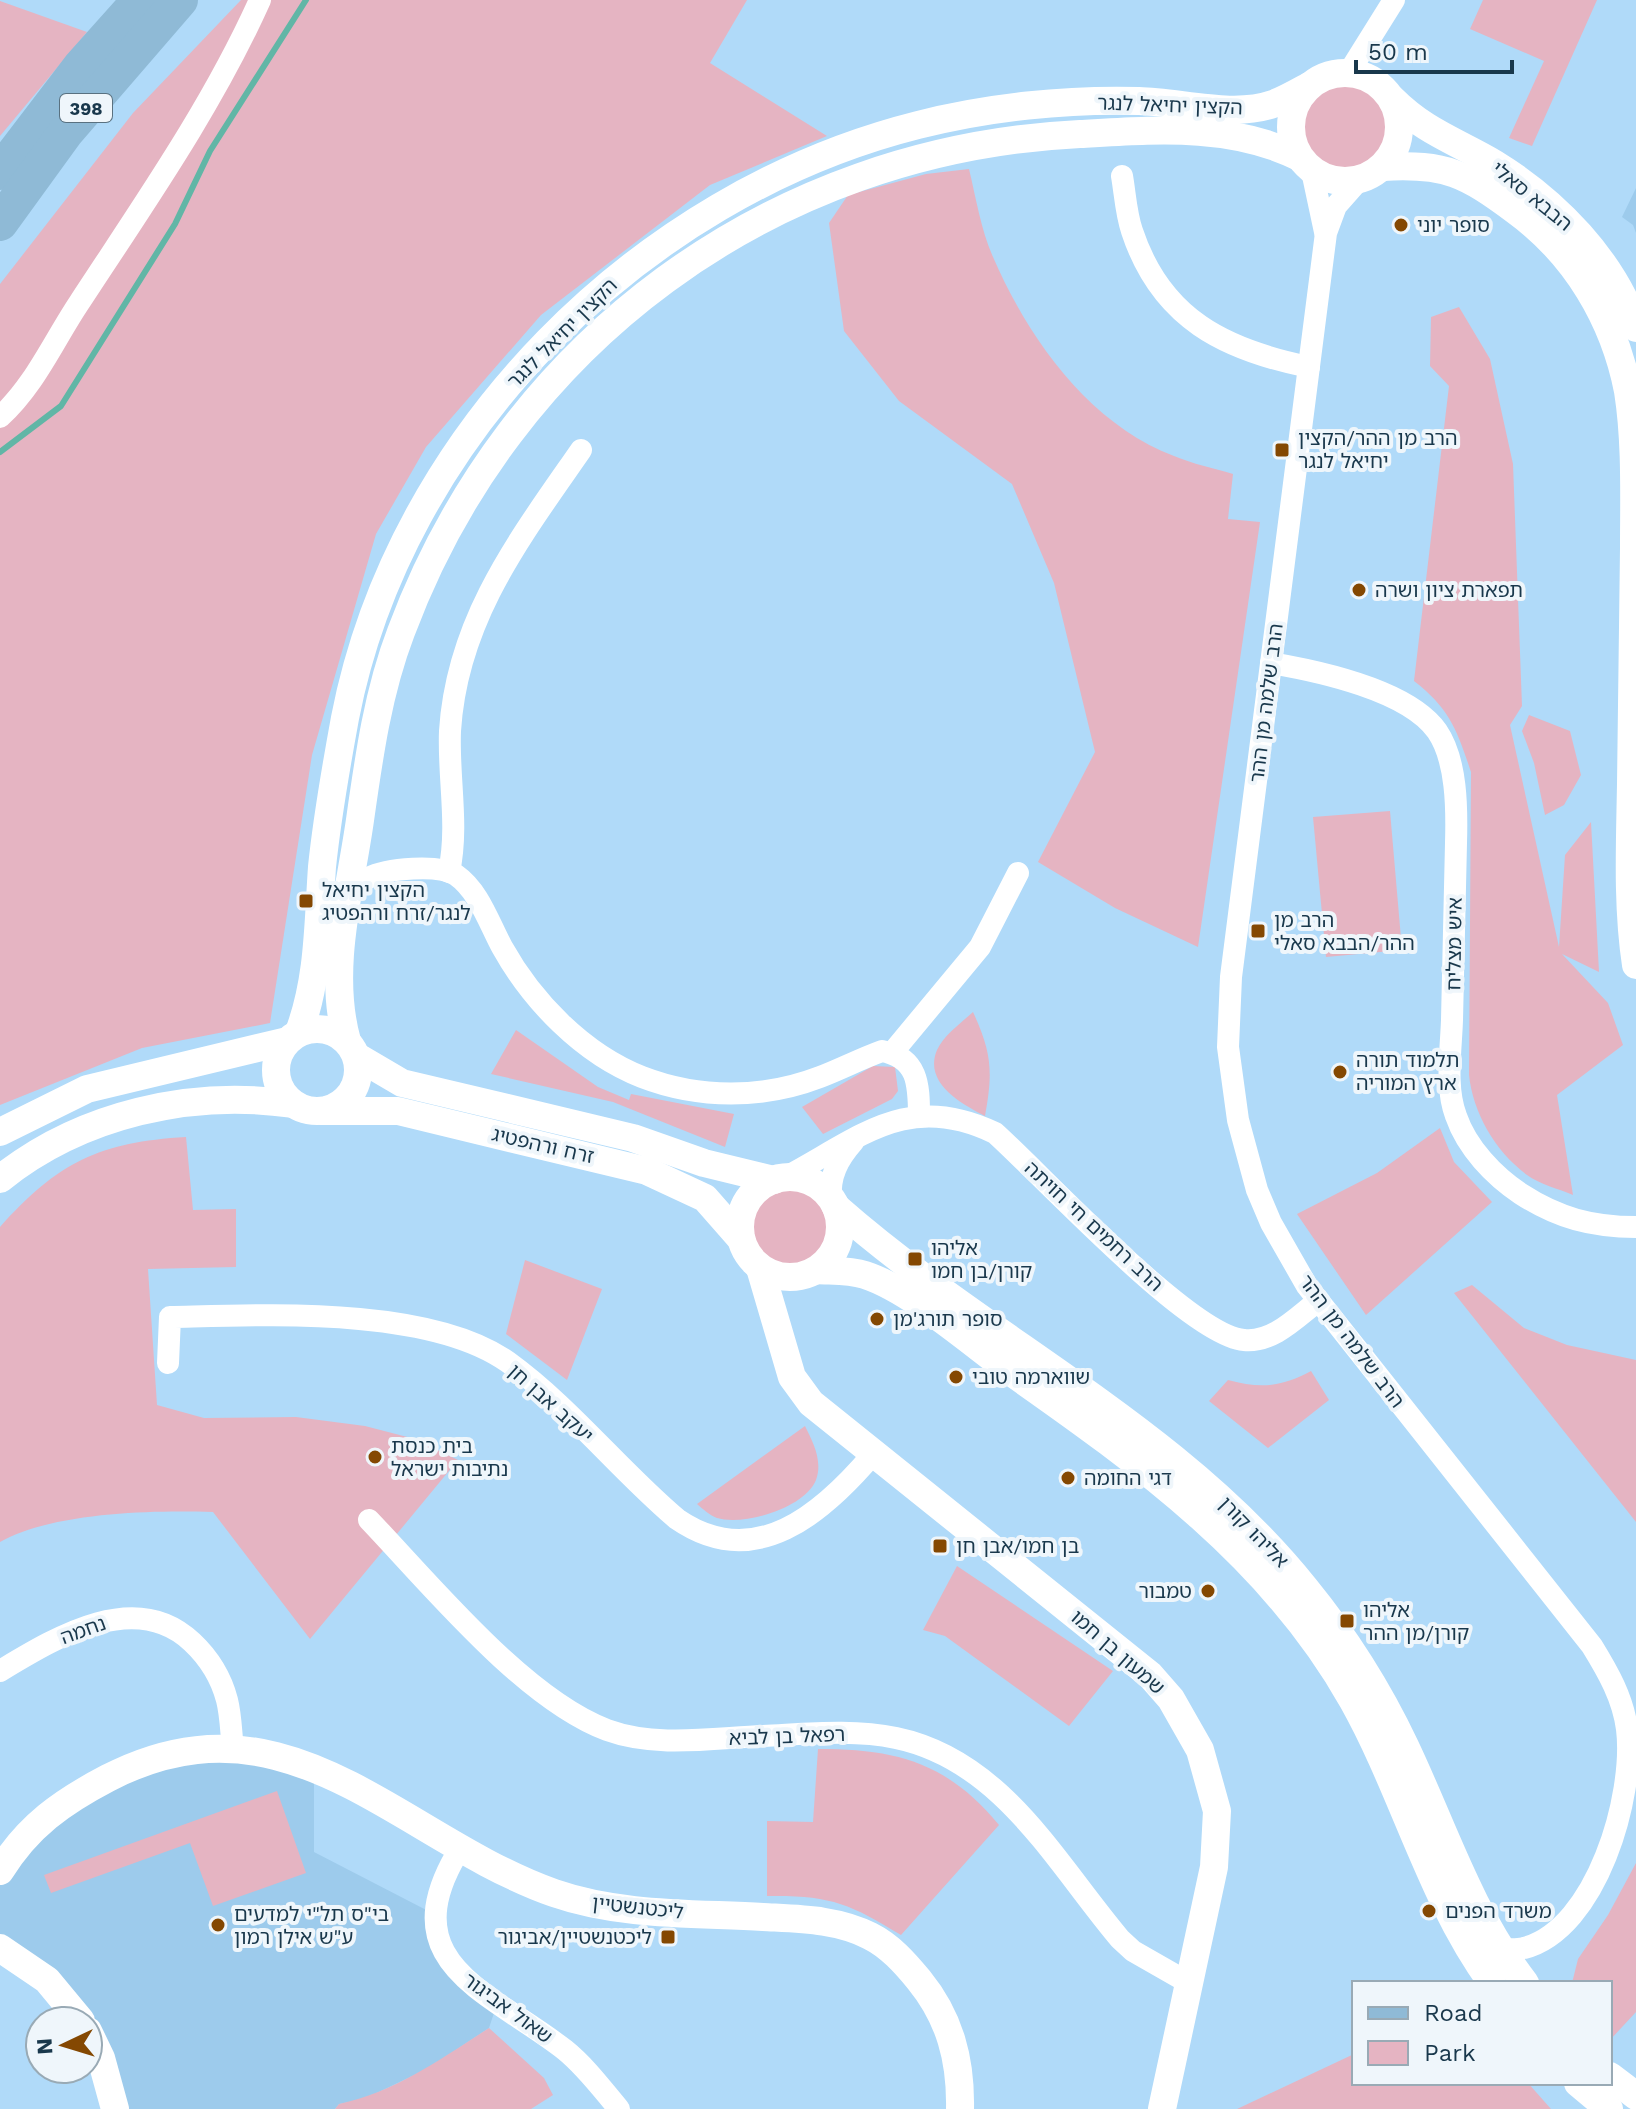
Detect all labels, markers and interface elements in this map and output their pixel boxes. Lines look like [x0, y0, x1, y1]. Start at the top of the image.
scale bar [1356, 24, 1512, 74]
text: 50 m [1368, 38, 1428, 66]
street label: הקצין יחיאל לנגר [1097, 90, 1243, 120]
road number: 398 [60, 94, 112, 122]
street label: הבבא סאלי [1487, 156, 1577, 236]
place label: סופר יוני [1417, 213, 1490, 237]
marker: סופר יוני [1392, 216, 1410, 234]
street label: הקצין יחיאל לנגר [502, 273, 622, 393]
place label: הרב מן ההר/הקצין יחיאל לנגר [1298, 426, 1458, 473]
marker: הרב מן ההר/הקצין יחיאל לנגר [1273, 441, 1291, 459]
place label: תפארת ציון ושרה [1375, 578, 1523, 602]
marker: תפארת ציון ושרה [1350, 581, 1368, 599]
street label: הרב שלמה מן ההר [1244, 622, 1288, 784]
place label: הקצין יחיאל לנגר/זרח ורהפטיג [322, 878, 471, 925]
marker: הקצין יחיאל לנגר/זרח ורהפטיג [297, 892, 315, 910]
street label: איש מצליח [1441, 897, 1467, 991]
place label: הרב מן ההר/הבבא סאלי [1274, 908, 1415, 955]
marker: הרב מן ההר/הבבא סאלי [1249, 922, 1267, 940]
place label: תלמוד תורה ארץ המוריה [1356, 1048, 1459, 1095]
marker: תלמוד תורה ארץ המוריה [1331, 1063, 1349, 1081]
street label: זרח ורהפטיג [490, 1122, 596, 1168]
street label: הרב רחמים חי חויתה [1020, 1156, 1168, 1296]
place label: אליהו קורן/בן חמו [931, 1236, 1032, 1283]
marker: אליהו קורן/בן חמו [906, 1250, 924, 1268]
street label: הרב שלמה מן ההר [1294, 1270, 1410, 1412]
place label: סופר תורג'מן [893, 1307, 1003, 1331]
marker: סופר תורג'מן [868, 1310, 886, 1328]
street label: יעקב אבן חן [504, 1359, 598, 1447]
place label: שווארמה טובי [972, 1365, 1090, 1389]
marker: שווארמה טובי [947, 1368, 965, 1386]
place label: בית כנסת נתיבות ישראל [391, 1434, 508, 1481]
marker: בית כנסת נתיבות ישראל [366, 1448, 384, 1466]
place label: דגי החומה [1084, 1466, 1172, 1490]
marker: דגי החומה [1059, 1469, 1077, 1487]
street label: אליהו קורן [1214, 1492, 1294, 1572]
place label: בן חמו/אבן חן [956, 1534, 1079, 1558]
marker: בן חמו/אבן חן [931, 1537, 949, 1555]
place label: טמבור [1138, 1579, 1192, 1603]
marker: טמבור [1199, 1582, 1217, 1600]
place label: אליהו קורן/מן ההר [1363, 1598, 1469, 1645]
street label: שמעון בן חמו [1066, 1605, 1170, 1699]
street label: נחמה [57, 1611, 109, 1649]
marker: אליהו קורן/מן ההר [1338, 1612, 1356, 1630]
street label: רפאל בן לביא [728, 1722, 846, 1750]
street label: ליכטנשטיין [591, 1890, 685, 1924]
place label: משרד הפנים [1445, 1899, 1552, 1923]
place label: בי"ס תל"י למדעים ע"ש אילן רמון [234, 1902, 389, 1949]
marker: משרד הפנים [1420, 1902, 1438, 1920]
marker: בי"ס תל"י למדעים ע"ש אילן רמון [209, 1916, 227, 1934]
place label: ליכטנשטיין/אביגור [498, 1925, 652, 1949]
marker: ליכטנשטיין/אביגור [659, 1928, 677, 1946]
street label: שאול אביגור [459, 1968, 557, 2048]
legend [1352, 1981, 1612, 2085]
text: Road [1424, 1999, 1483, 2027]
north arrow [24, 2005, 104, 2085]
text: N [32, 2037, 58, 2055]
text: Park [1424, 2039, 1476, 2067]

